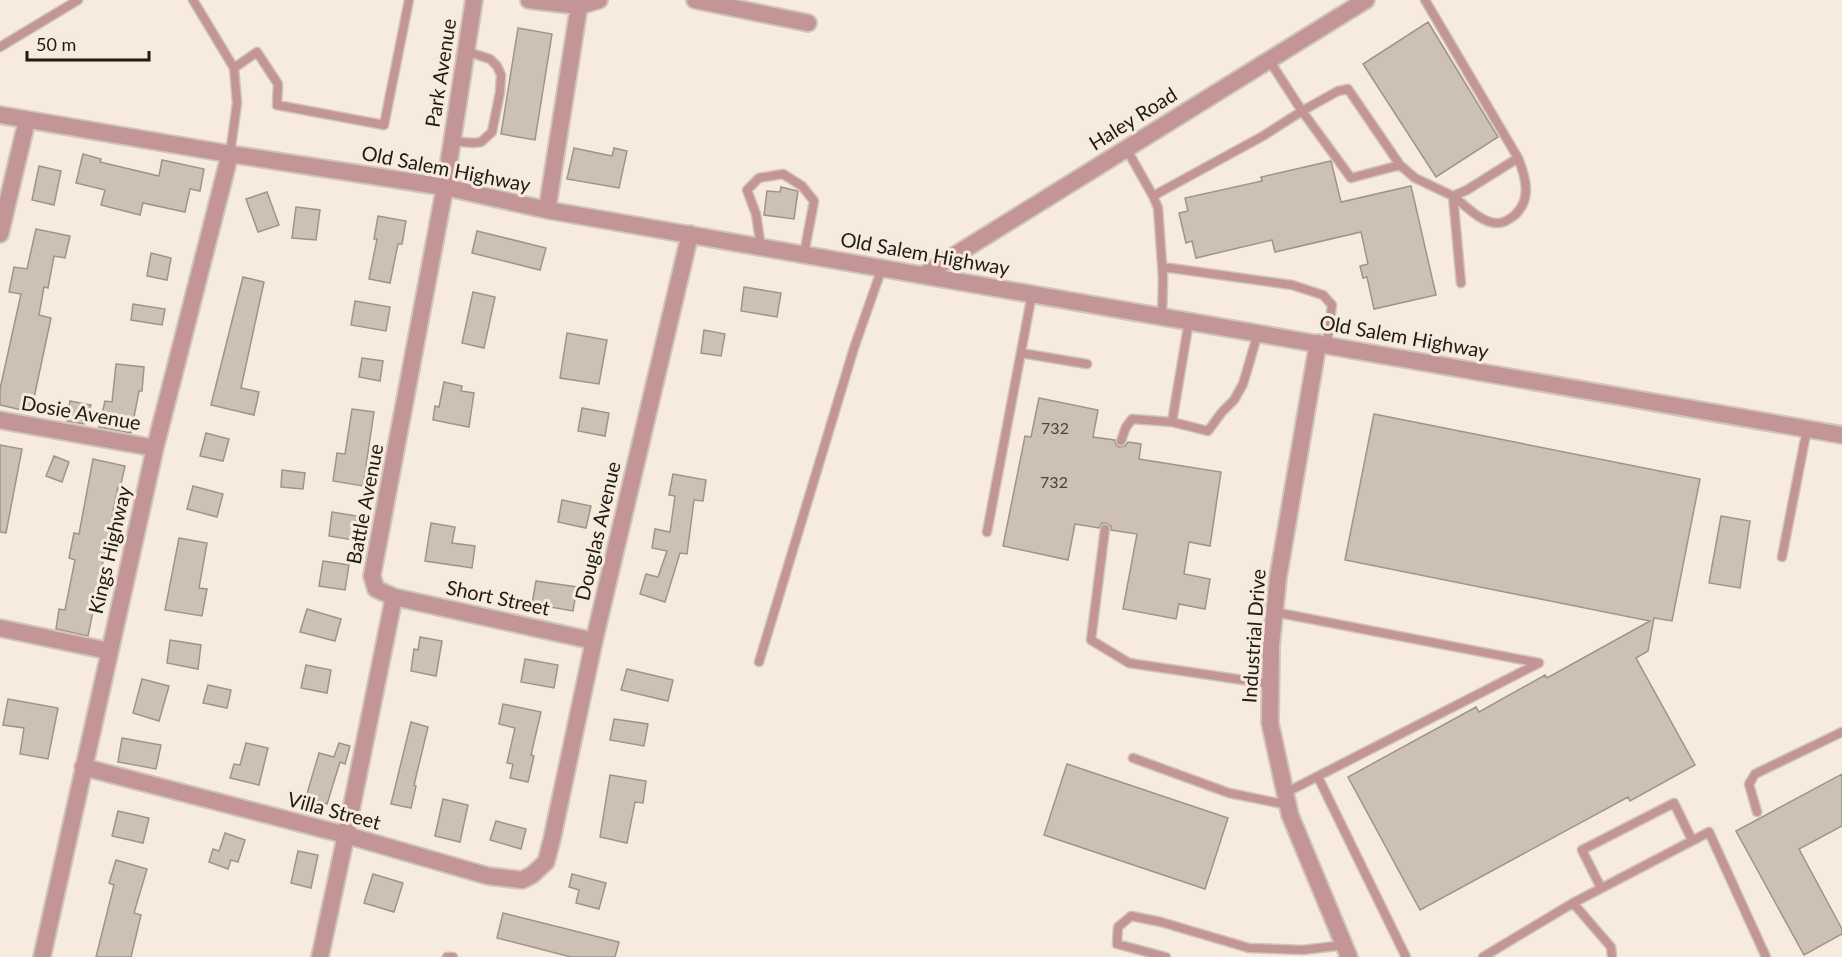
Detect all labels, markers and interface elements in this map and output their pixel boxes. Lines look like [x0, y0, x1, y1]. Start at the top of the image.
street label: Park Avenue [420, 17, 460, 129]
scale bar [27, 24, 148, 62]
text: 50 m [36, 33, 76, 55]
street label: Haley Road [1084, 82, 1181, 155]
street label: Old Salem Highway [360, 140, 533, 196]
street label: Old Salem Highway [839, 226, 1012, 280]
street label: Old Salem Highway [1318, 309, 1491, 363]
street label: Dosie Avenue [19, 390, 143, 434]
house number: 732 [1041, 418, 1069, 437]
street label: Battle Avenue [341, 442, 387, 566]
street label: Douglas Avenue [569, 459, 625, 603]
house number: 732 [1040, 472, 1068, 491]
street label: Kings Highway [83, 483, 136, 616]
street label: Industrial Drive [1236, 568, 1270, 704]
street label: Short Street [444, 574, 552, 620]
street label: Villa Street [285, 786, 383, 834]

